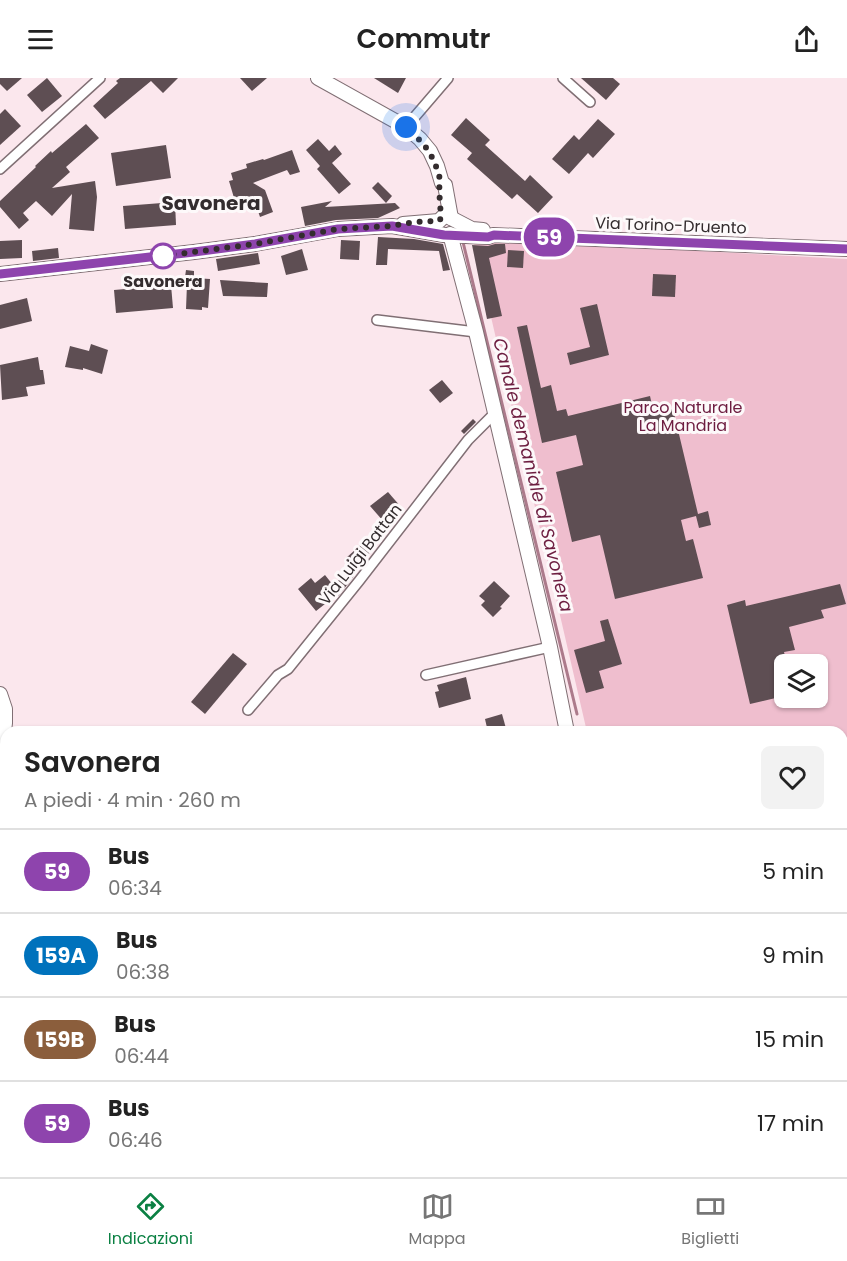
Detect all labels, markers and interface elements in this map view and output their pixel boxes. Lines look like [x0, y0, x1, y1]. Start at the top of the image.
text: Commutr [357, 20, 490, 57]
icon: menu [24, 23, 57, 56]
icon: share [790, 23, 823, 56]
your location [391, 112, 421, 142]
district label: Savonera [161, 189, 261, 217]
street label: Via Torino-Druento [595, 211, 747, 240]
line badge: 59 [522, 218, 576, 256]
text: 59 [536, 223, 562, 252]
marker: Savonera [150, 243, 176, 269]
place label: Savonera [123, 270, 203, 293]
water label: Canale demaniale di Savonera [487, 335, 580, 615]
park label: Parco Naturale La Mandria [623, 396, 743, 437]
street label: Via Luigi Battan [313, 499, 407, 610]
map controls [774, 654, 828, 708]
button: layers [774, 654, 828, 708]
text: Savonera [24, 743, 161, 782]
button: heart [761, 746, 824, 809]
text: A piedi · 4 min · 260 m [24, 786, 241, 814]
text: Bus [108, 841, 150, 872]
text: 5 min [762, 856, 824, 887]
text: 59 [44, 857, 70, 886]
text: 06:34 [108, 874, 162, 902]
text: Bus [116, 925, 158, 956]
text: 9 min [762, 940, 824, 971]
text: 159A [36, 941, 86, 970]
text: 06:38 [116, 958, 170, 986]
text: Bus [114, 1009, 156, 1040]
text: 15 min [755, 1024, 824, 1055]
text: 159B [36, 1025, 84, 1054]
text: 06:44 [114, 1042, 169, 1070]
text: Bus [108, 1093, 150, 1124]
text: 17 min [757, 1108, 824, 1139]
text: 59 [44, 1109, 70, 1138]
text: 06:46 [108, 1126, 163, 1154]
tab: Indicazioni [108, 1190, 193, 1251]
tab: Mappa [409, 1190, 466, 1251]
tab: Biglietti [681, 1190, 739, 1251]

